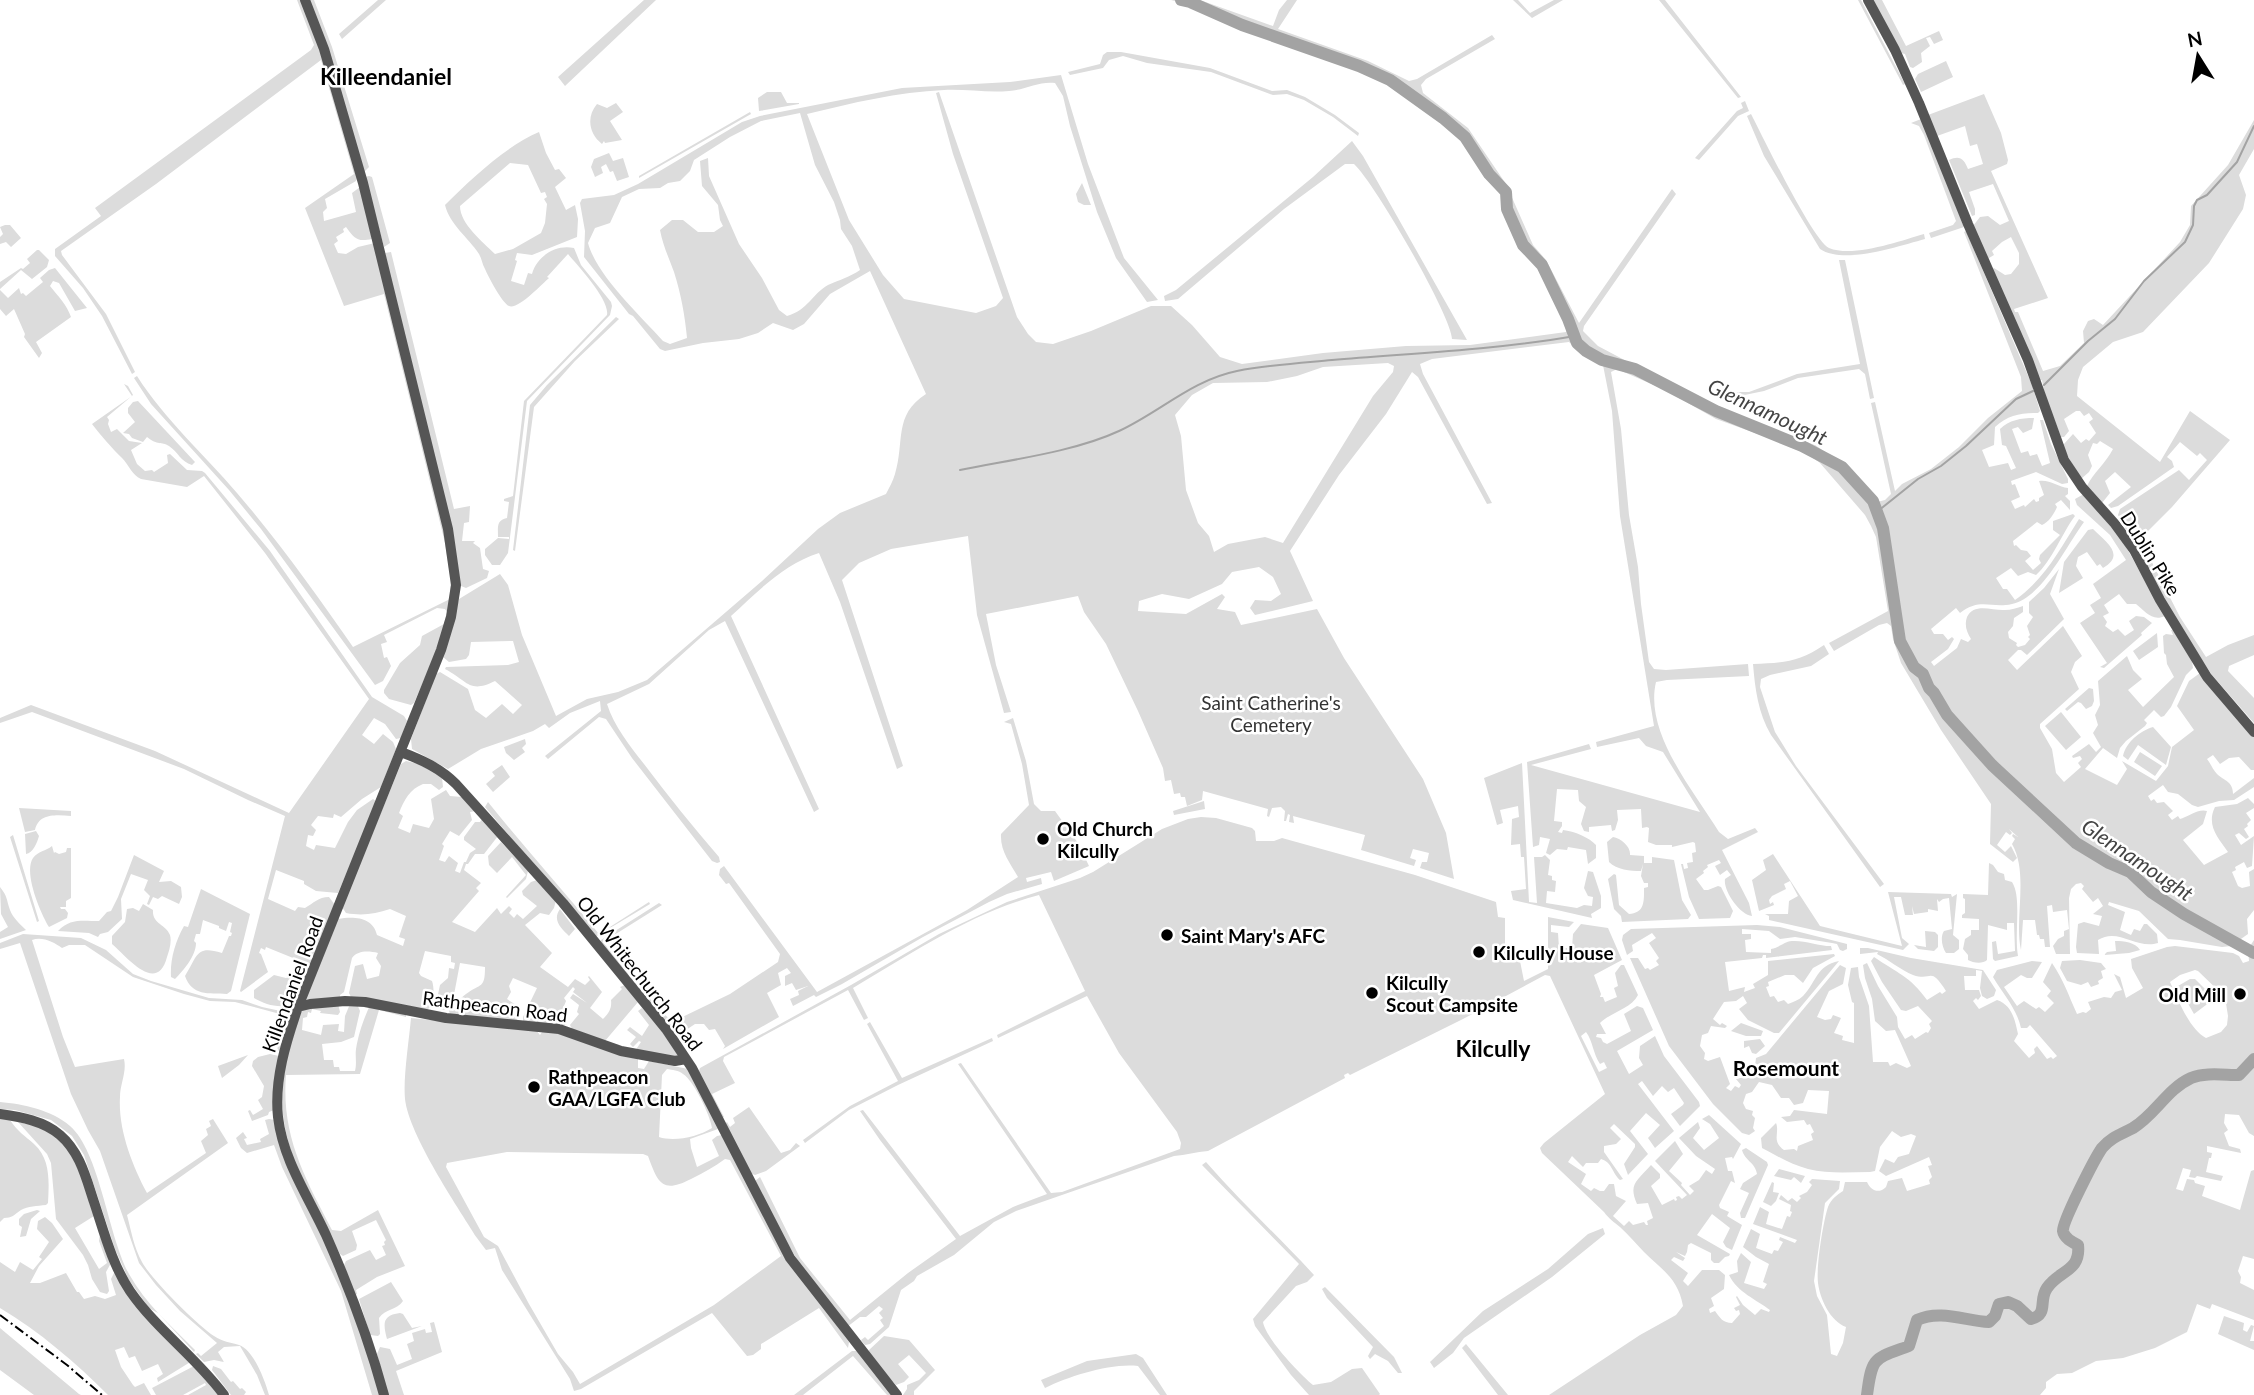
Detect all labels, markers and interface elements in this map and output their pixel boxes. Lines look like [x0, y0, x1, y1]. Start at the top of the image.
north arrow [2163, 21, 2233, 91]
text: N [2185, 26, 2204, 52]
district label: Killeendaniel [320, 62, 452, 90]
water label: Glennamought [1704, 372, 1832, 450]
street label: Dublin Pike [2116, 507, 2186, 599]
park label: Saint Catherine's Cemetery [1201, 691, 1341, 736]
water label: Glennamought [2078, 813, 2199, 906]
place label: Old Church Kilcully [1057, 817, 1153, 862]
marker: Old Church Kilcully [1035, 831, 1051, 847]
street label: Old Whitechurch Road [573, 891, 707, 1055]
street label: Killendaniel Road [257, 913, 327, 1055]
place label: Saint Mary's AFC [1181, 924, 1325, 947]
marker: Saint Mary's AFC [1159, 927, 1175, 943]
place label: Kilcully House [1493, 941, 1614, 964]
marker: Kilcully House [1471, 944, 1487, 960]
place label: Kilcully Scout Campsite [1386, 971, 1518, 1016]
place label: Old Mill [2159, 983, 2226, 1006]
marker: Kilcully Scout Campsite [1364, 985, 1380, 1001]
street label: Rathpeacon Road [421, 986, 569, 1026]
marker: Old Mill [2232, 986, 2248, 1002]
district label: Kilcully [1456, 1034, 1531, 1062]
district label: Rosemount [1733, 1055, 1839, 1080]
place label: Rathpeacon GAA/LGFA Club [548, 1065, 686, 1110]
marker: Rathpeacon GAA/LGFA Club [526, 1079, 542, 1095]

